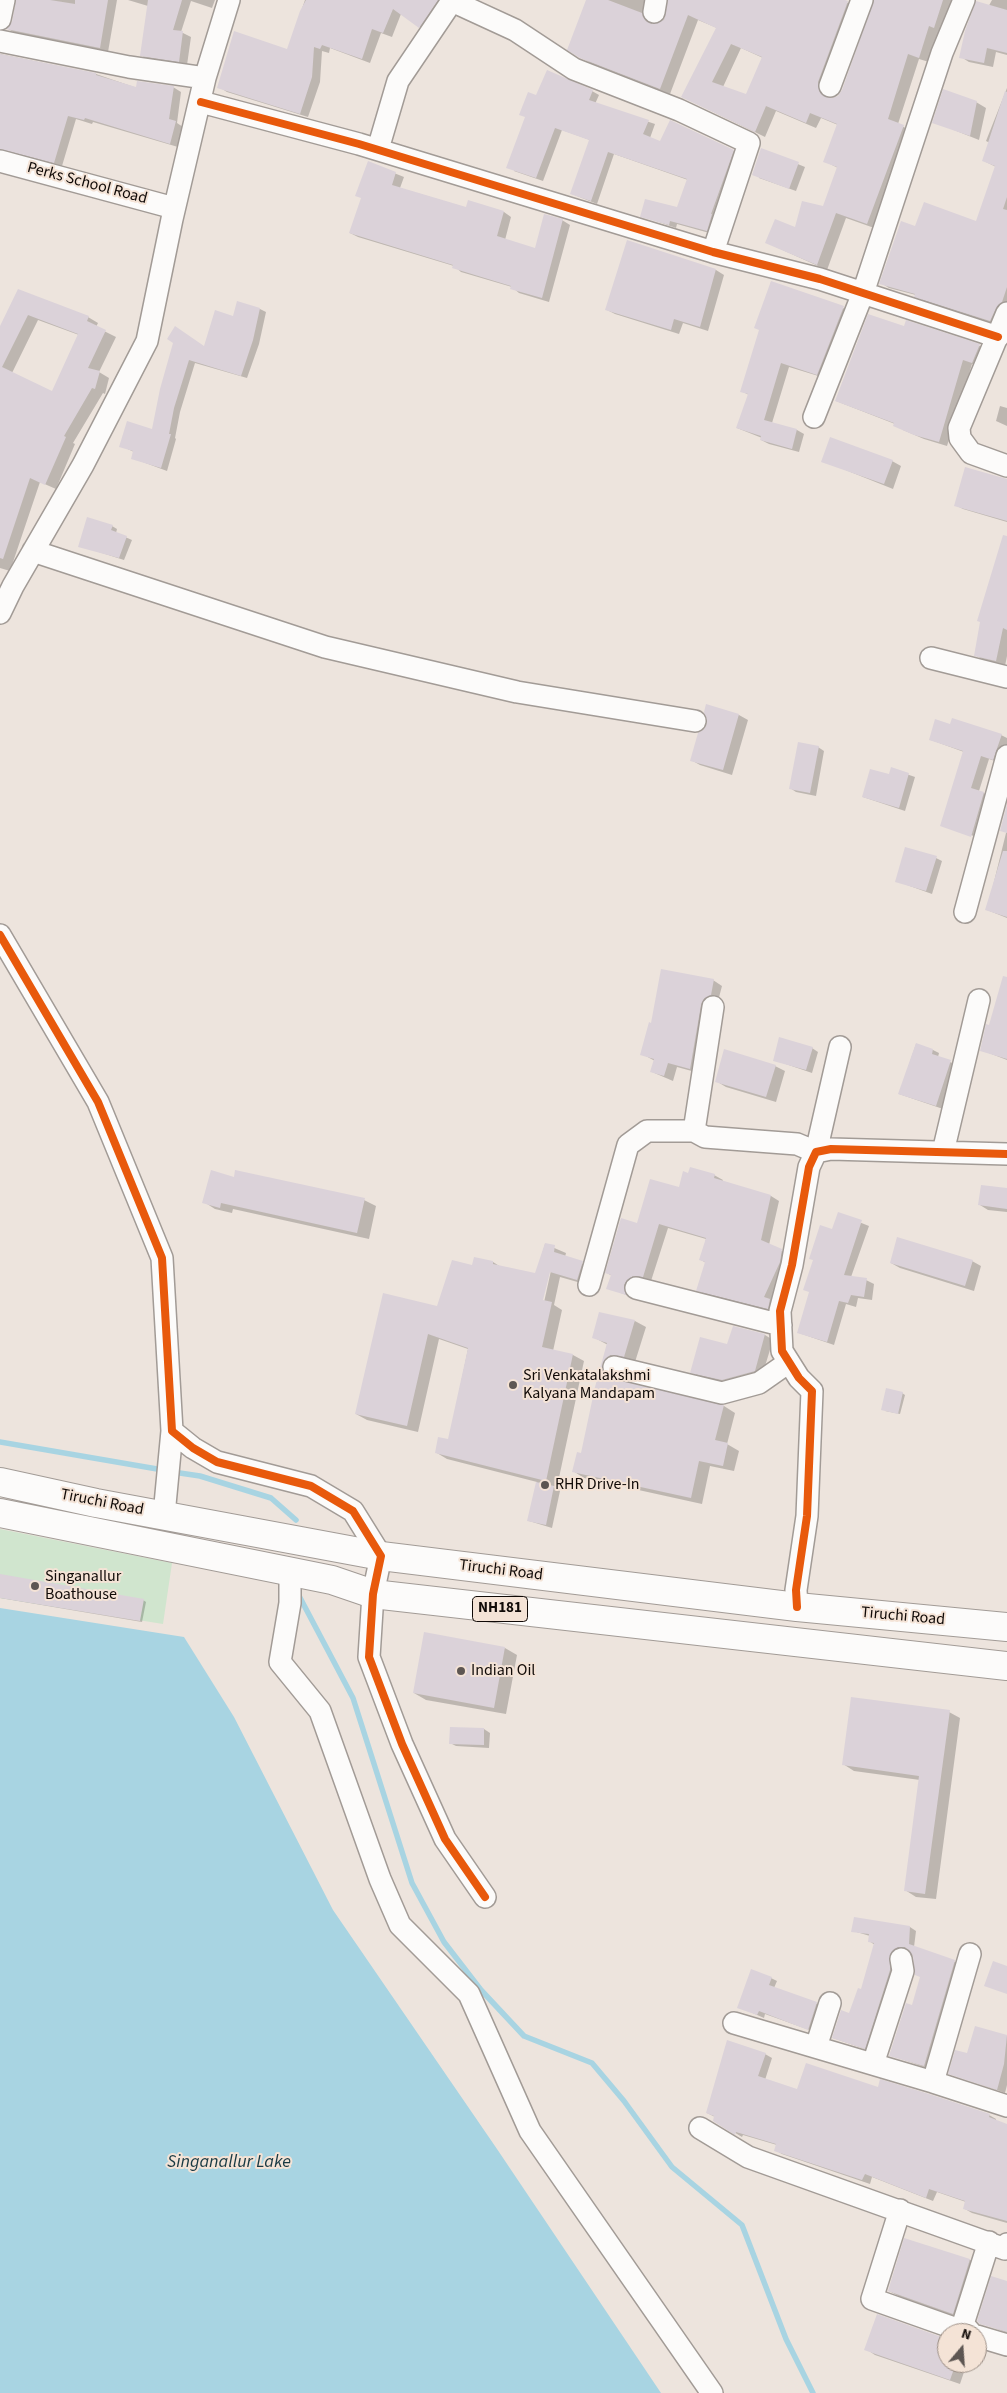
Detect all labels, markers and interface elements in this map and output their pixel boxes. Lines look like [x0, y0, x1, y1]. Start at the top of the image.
street label: Perks School Road [25, 159, 149, 209]
place label: Sri Venkatalakshmi Kalyana Mandapam [523, 1366, 655, 1404]
marker: Sri Venkatalakshmi Kalyana Mandapam [507, 1379, 519, 1391]
place label: RHR Drive-In [555, 1475, 640, 1495]
marker: RHR Drive-In [539, 1479, 551, 1491]
street label: Tiruchi Road [59, 1486, 145, 1520]
street label: Tiruchi Road [458, 1556, 544, 1586]
place label: Singanallur Boathouse [45, 1567, 121, 1605]
marker: Singanallur Boathouse [29, 1580, 41, 1592]
road number: NH181 [472, 1596, 528, 1622]
street label: Tiruchi Road [860, 1604, 946, 1630]
place label: Indian Oil [471, 1661, 535, 1681]
marker: Indian Oil [455, 1665, 467, 1677]
water label: Singanallur Lake [167, 2152, 291, 2174]
north arrow [937, 2323, 987, 2373]
text: N [959, 2324, 974, 2346]

